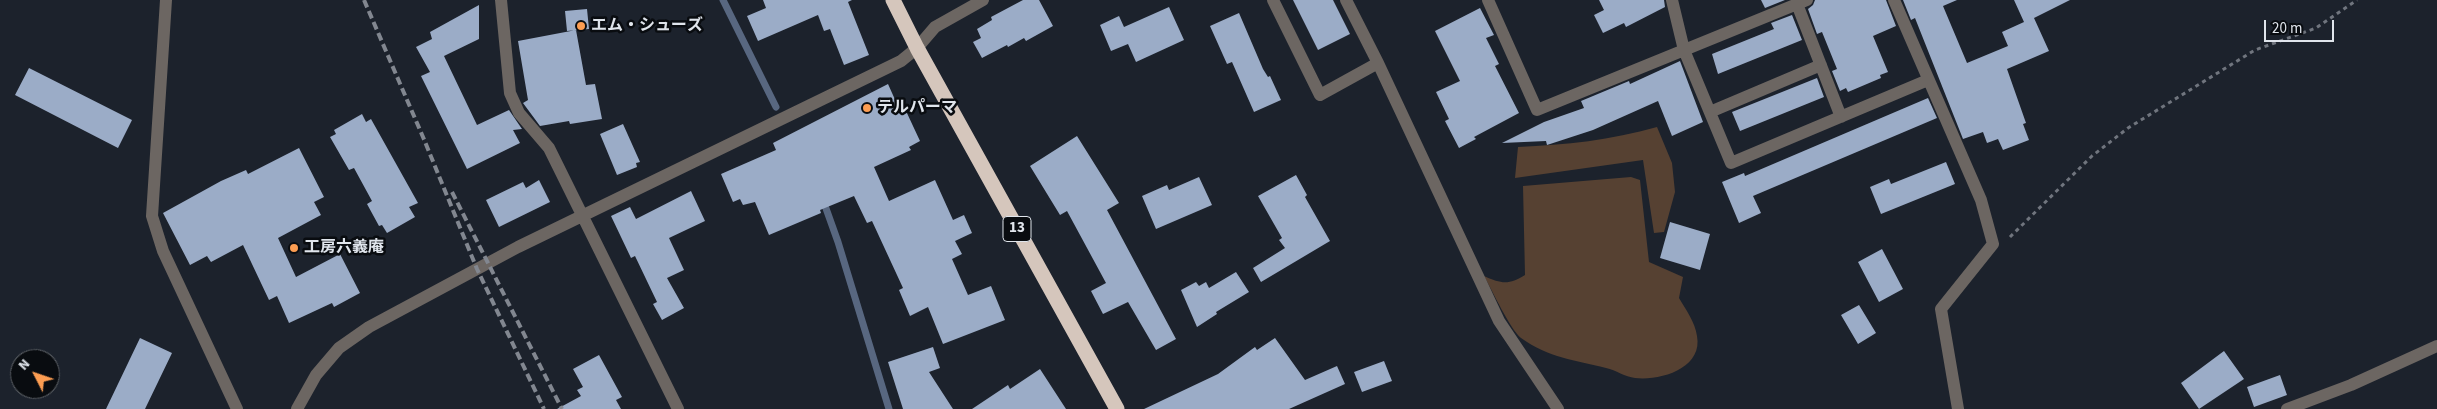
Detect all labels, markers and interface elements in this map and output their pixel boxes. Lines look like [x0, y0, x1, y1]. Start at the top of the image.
scale bar [2267, 10, 2337, 42]
place label: エム・シューズ [591, 16, 703, 36]
text: 20 m [2272, 18, 2302, 39]
marker: エム・シューズ [575, 20, 587, 32]
place label: テルパーマ [877, 98, 957, 118]
marker: テルパーマ [861, 102, 873, 114]
road number: 13 [1003, 216, 1031, 242]
place label: 工房六義庵 [304, 238, 384, 258]
marker: 工房六義庵 [288, 242, 300, 254]
north arrow [10, 349, 60, 399]
text: N [14, 355, 35, 375]

